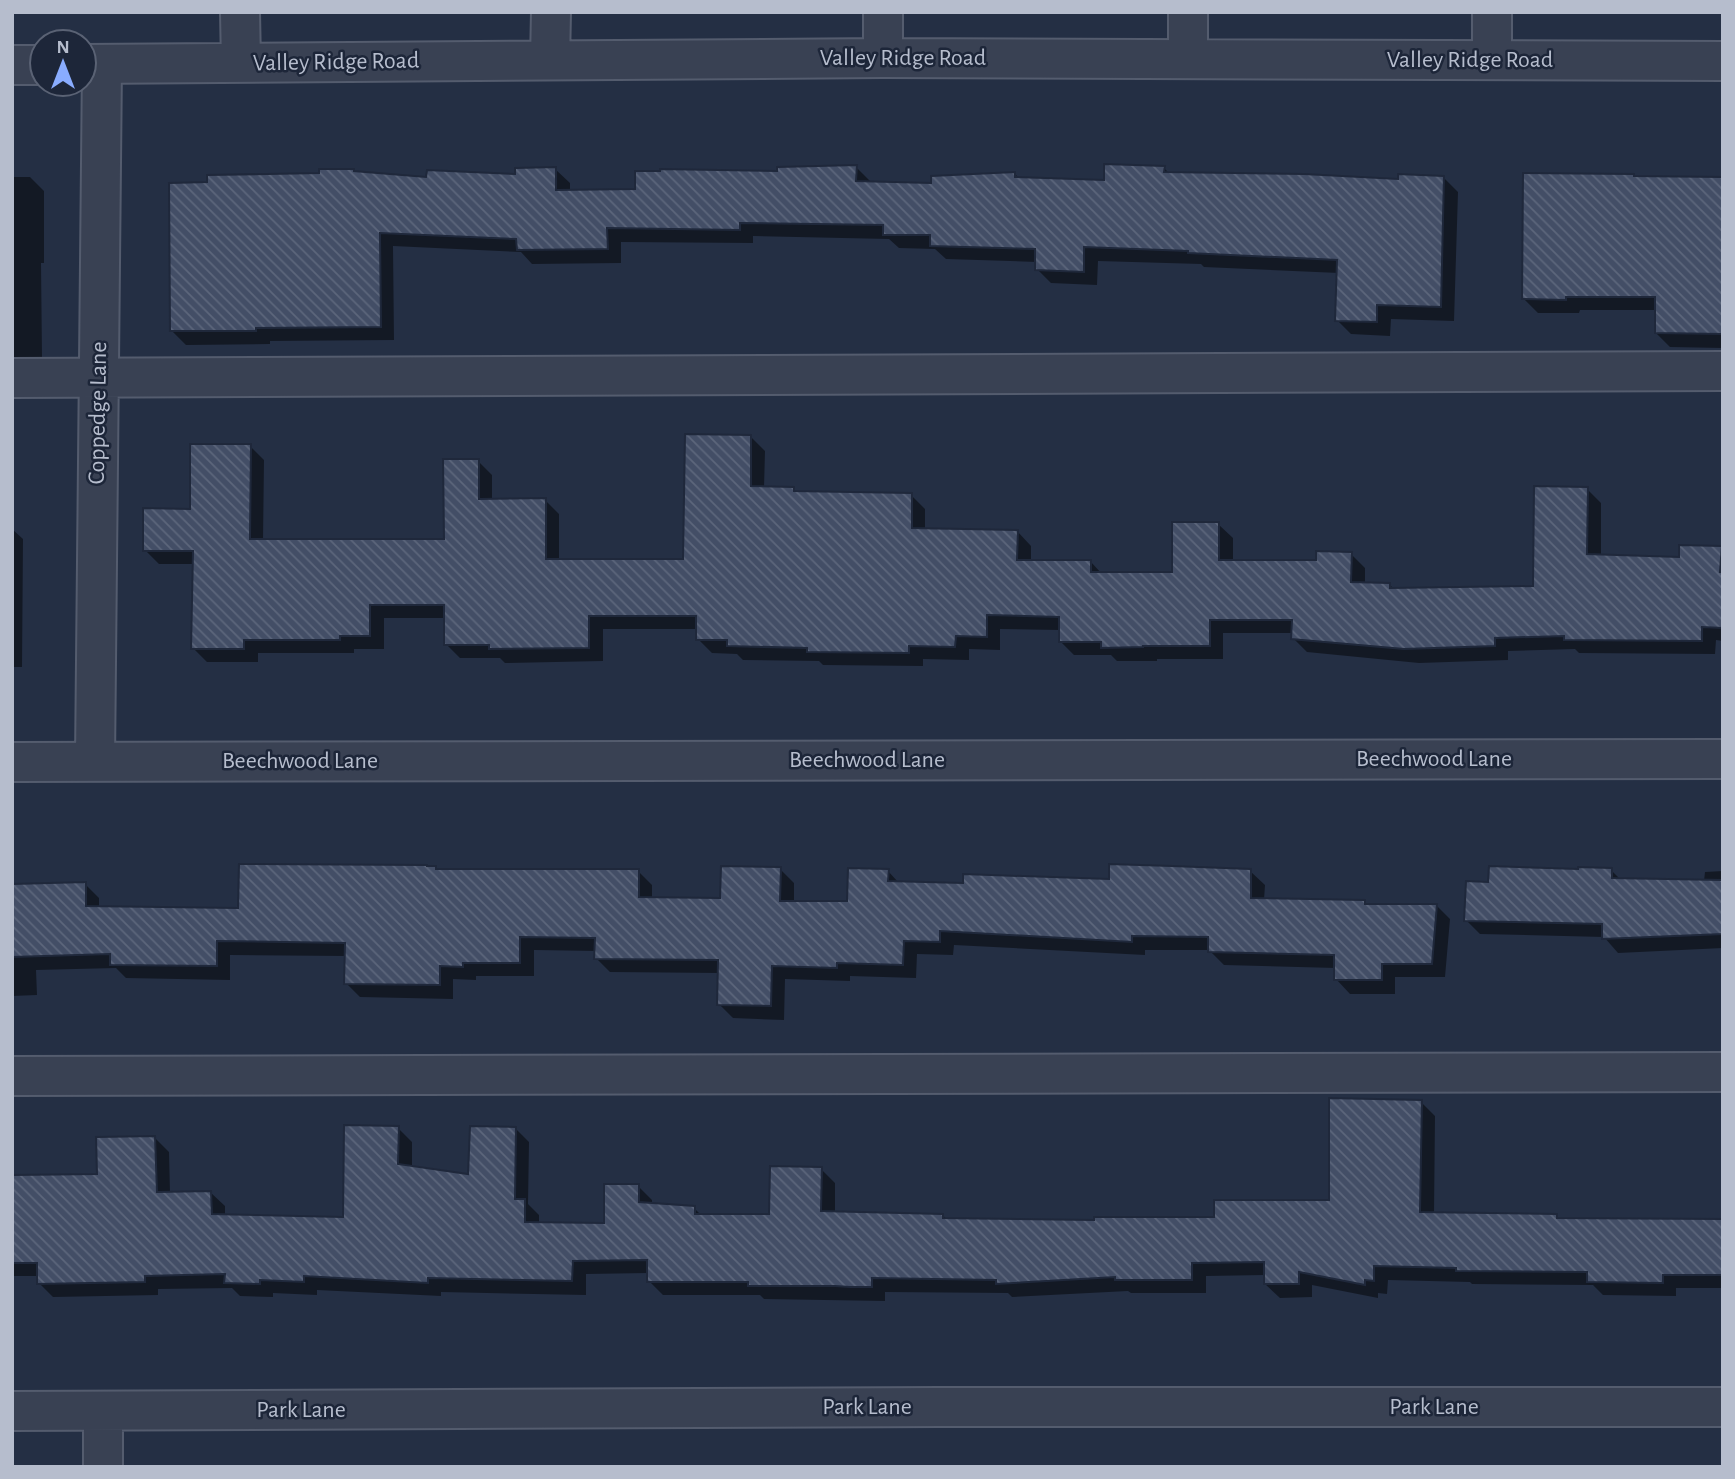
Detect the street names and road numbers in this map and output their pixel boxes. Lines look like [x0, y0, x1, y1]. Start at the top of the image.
street label: Valley Ridge Road [820, 46, 986, 70]
street label: Valley Ridge Road [1387, 48, 1553, 72]
street label: Valley Ridge Road [253, 49, 419, 75]
street label: Coppedge Lane [85, 341, 111, 485]
street label: Beechwood Lane [1356, 747, 1512, 771]
street label: Beechwood Lane [789, 748, 945, 772]
street label: Beechwood Lane [222, 749, 378, 773]
street label: Park Lane [822, 1395, 912, 1419]
street label: Park Lane [1389, 1395, 1479, 1419]
street label: Park Lane [256, 1398, 346, 1422]

